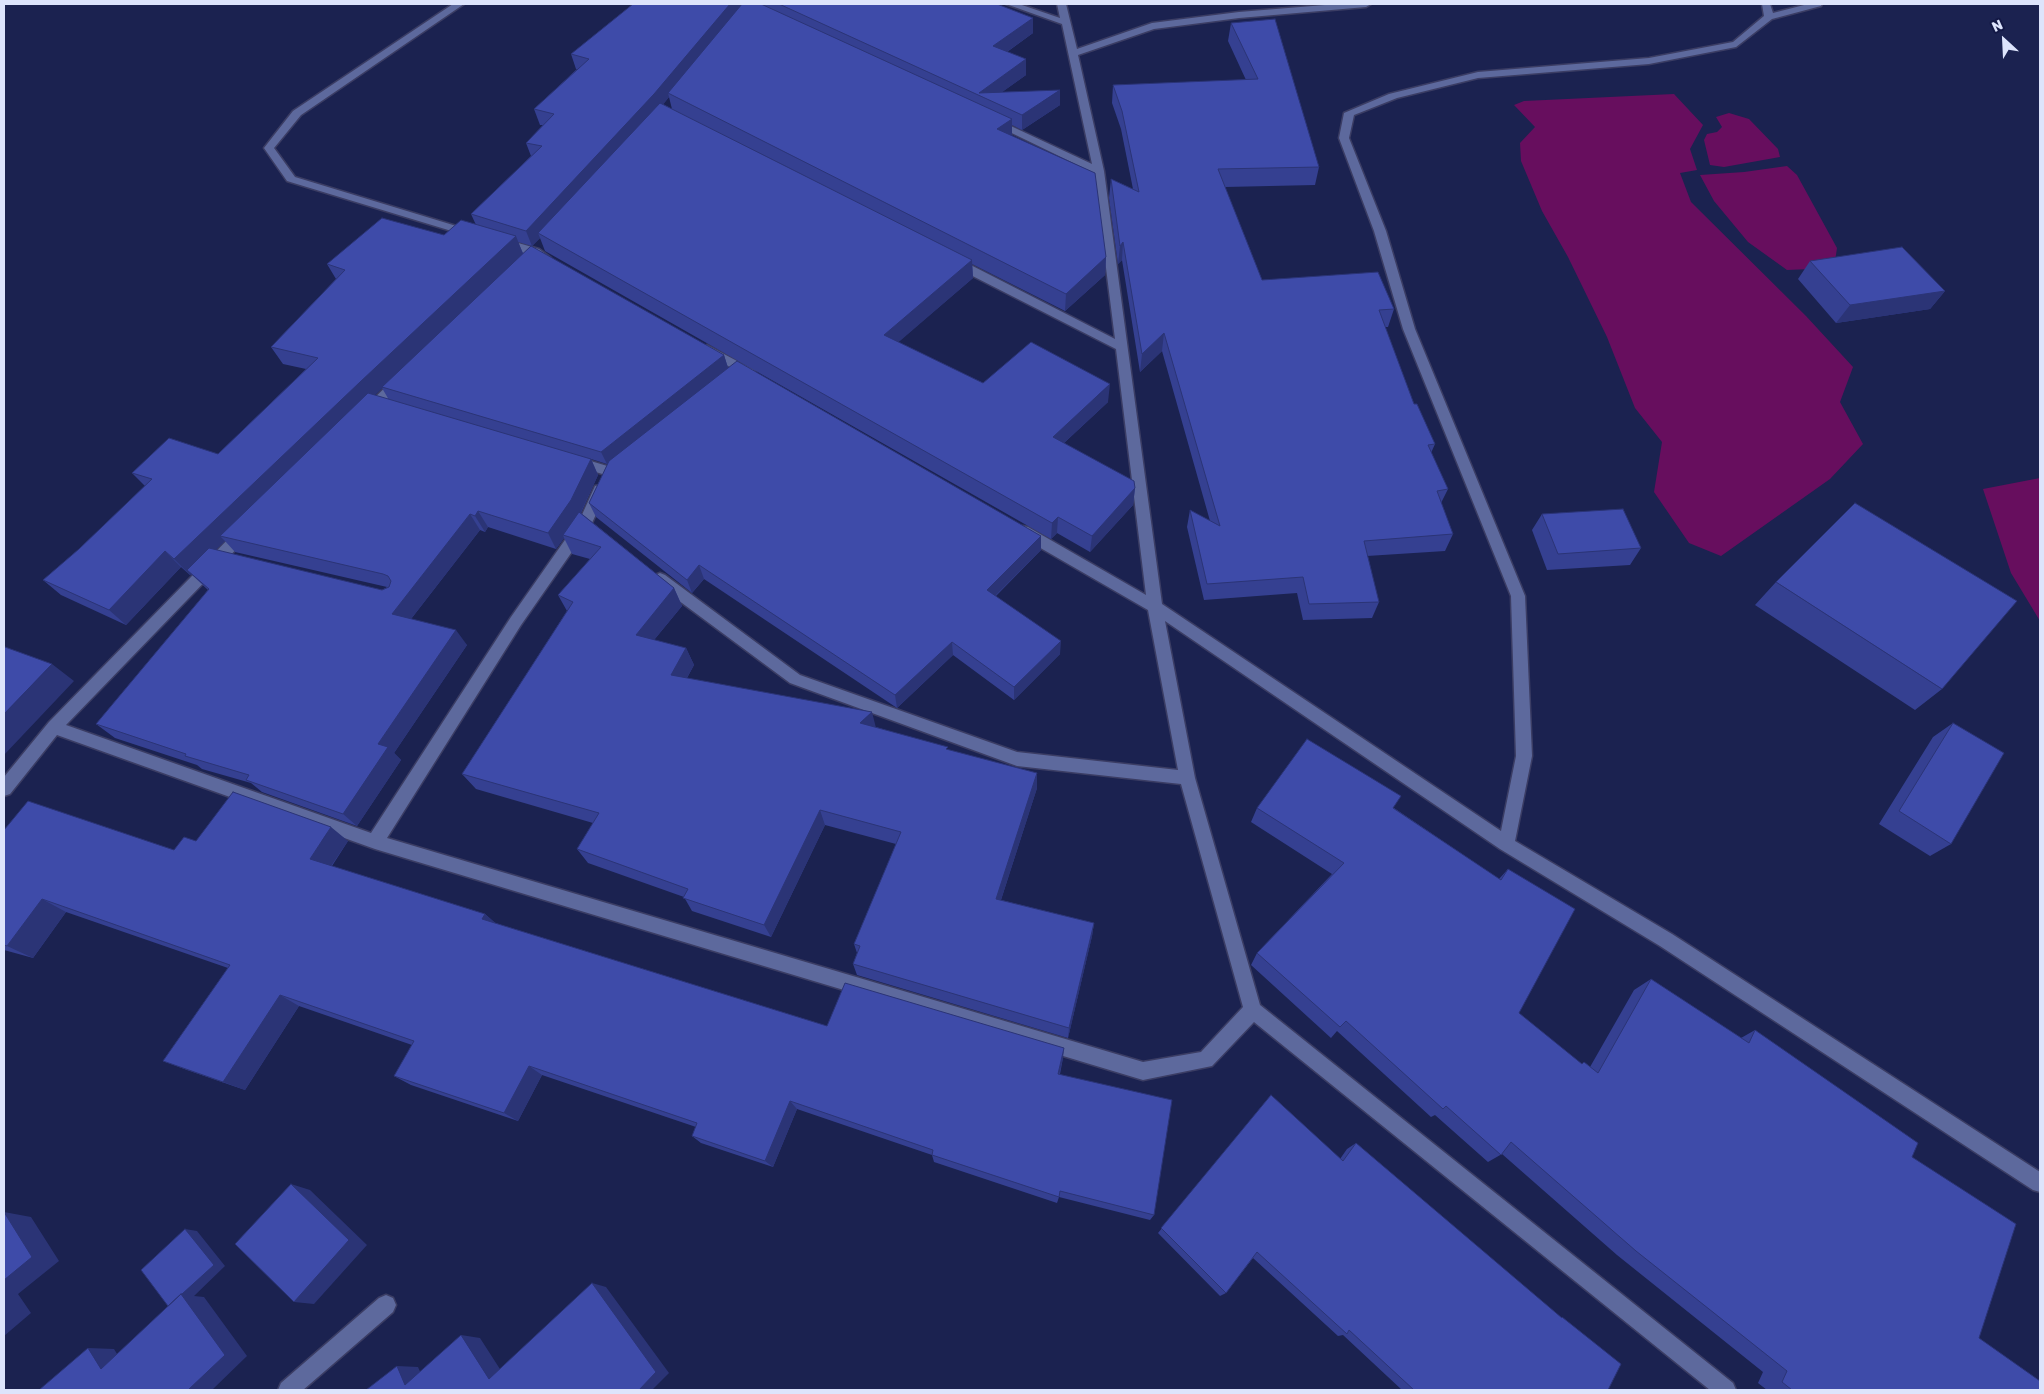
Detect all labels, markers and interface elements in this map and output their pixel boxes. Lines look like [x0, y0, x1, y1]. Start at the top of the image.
north arrow [1979, 15, 2029, 65]
text: N [1989, 16, 2006, 36]

